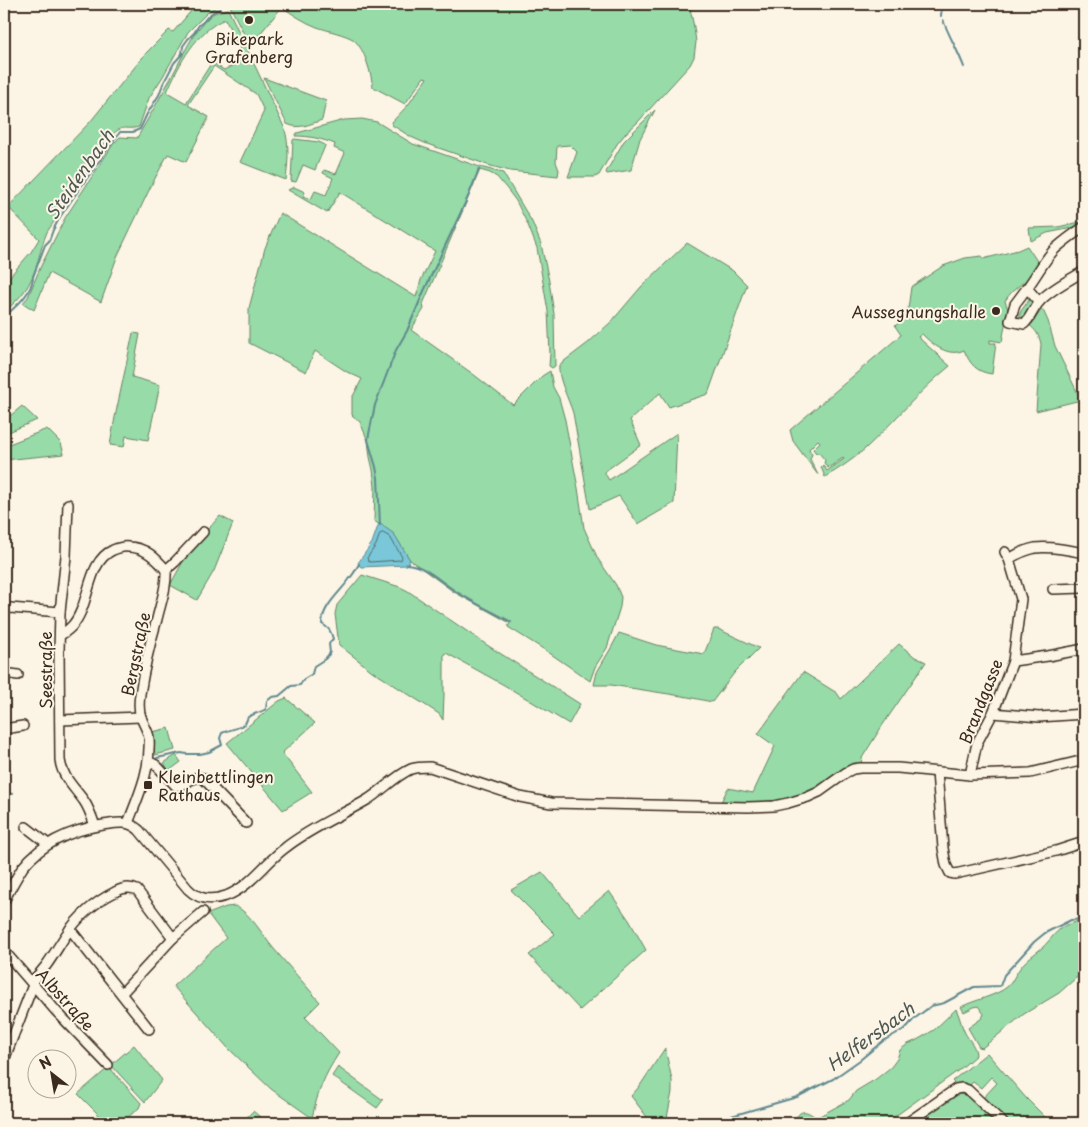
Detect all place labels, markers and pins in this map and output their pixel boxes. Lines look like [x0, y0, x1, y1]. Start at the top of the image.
marker: Bikepark Grafenberg [243, 14, 255, 26]
place label: Bikepark Grafenberg [205, 26, 293, 68]
place label: Aussegnungshalle [851, 299, 986, 323]
marker: Aussegnungshalle [990, 305, 1002, 317]
place label: Kleinbettlingen Rathaus [158, 764, 274, 806]
marker: Kleinbettlingen Rathaus [142, 779, 154, 791]

